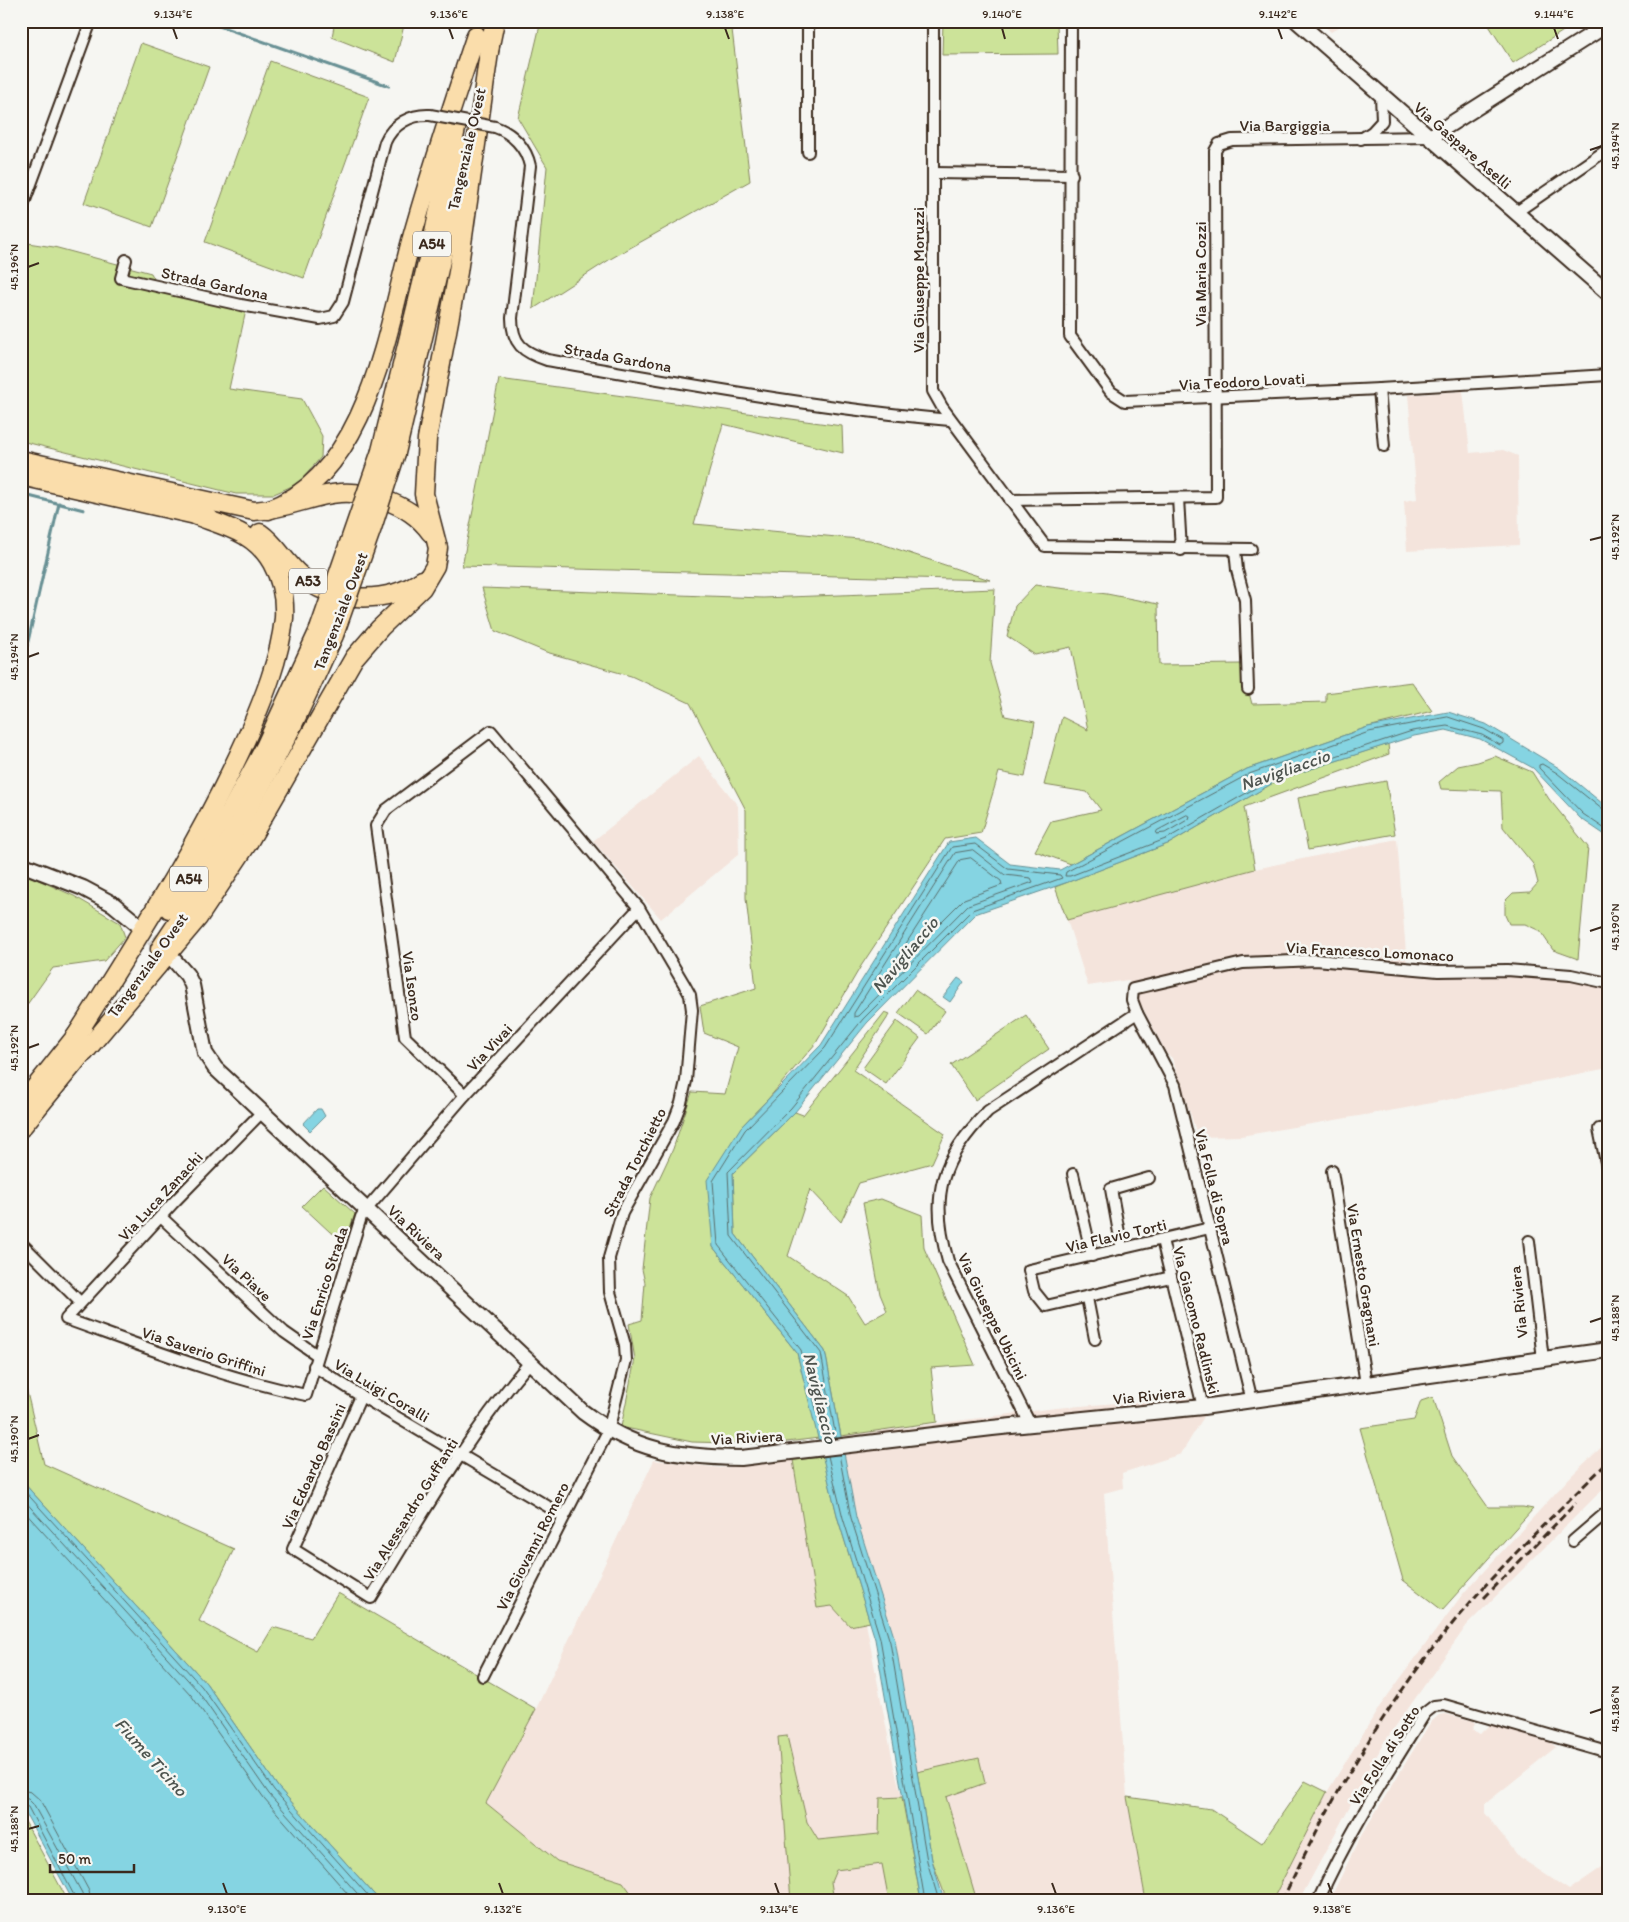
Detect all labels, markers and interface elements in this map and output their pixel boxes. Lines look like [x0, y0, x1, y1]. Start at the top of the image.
text: 9.134°E [154, 7, 193, 21]
text: 9.136°E [430, 7, 468, 21]
text: 9.138°E [706, 7, 744, 21]
text: 9.140°E [982, 7, 1022, 21]
text: 9.142°E [1259, 7, 1298, 21]
text: 9.144°E [1534, 7, 1574, 21]
street label: Tangenziale Ovest [443, 86, 490, 212]
street label: Via Gaspare Aselli [1410, 98, 1515, 193]
street label: Via Bargiggia [1240, 116, 1331, 135]
text: 45.194°N [1608, 122, 1622, 170]
street label: Via Giuseppe Moruzzi [909, 207, 928, 353]
street label: Via Maria Cozzi [1191, 221, 1210, 327]
road number: A54 [413, 232, 451, 256]
text: 45.196°N [7, 244, 21, 290]
street label: Strada Gardona [160, 263, 270, 304]
street label: Strada Gardona [563, 339, 673, 376]
street label: Via Teodoro Lovati [1178, 369, 1306, 394]
text: 45.192°N [1608, 514, 1622, 560]
street label: Tangenziale Ovest [309, 549, 372, 673]
road number: A53 [289, 568, 327, 594]
text: 45.194°N [7, 633, 21, 681]
water label: Navigliaccio [1237, 744, 1333, 796]
road number: A54 [170, 866, 208, 892]
text: 45.190°N [1608, 903, 1622, 951]
street label: Tangenziale Ovest [103, 909, 192, 1021]
water label: Navigliaccio [867, 912, 944, 998]
street label: Via Francesco Lomonaco [1286, 938, 1454, 965]
street label: Via Isonzo [398, 950, 427, 1022]
street label: Via Vivai [463, 1020, 516, 1075]
text: 45.192°N [7, 1025, 21, 1071]
street label: Strada Torchietto [599, 1104, 670, 1220]
street label: Via Folla di Sopra [1191, 1127, 1238, 1248]
street label: Via Luca Zanachi [114, 1148, 207, 1245]
street label: Via Riviera [384, 1201, 450, 1264]
street label: Via Ernesto Gragnani [1343, 1202, 1384, 1348]
street label: Via Flavio Torti [1064, 1215, 1168, 1256]
street label: Via Enrico Strada [297, 1223, 352, 1342]
street label: Via Giacomo Radlinski [1169, 1244, 1224, 1396]
street label: Via Piave [218, 1249, 276, 1305]
street label: Via Giuseppe Ubicini [954, 1250, 1032, 1383]
street label: Via Riviera [1505, 1264, 1532, 1339]
text: 45.188°N [1608, 1295, 1622, 1341]
street label: Via Saverio Griffini [139, 1322, 268, 1381]
water label: Navigliaccio [798, 1350, 842, 1447]
street label: Via Luigi Coralli [331, 1354, 433, 1426]
street label: Via Riviera [1112, 1382, 1187, 1409]
street label: Via Edoardo Bassini [277, 1400, 350, 1532]
text: 45.190°N [7, 1415, 21, 1463]
street label: Via Riviera [710, 1426, 784, 1449]
street label: Via Alessandro Guffanti [359, 1434, 462, 1584]
street label: Via Giovanni Romero [492, 1479, 573, 1614]
text: 45.186°N [1608, 1686, 1622, 1732]
street label: Via Folla di Sotto [1345, 1702, 1424, 1809]
water label: Fiume Ticino [110, 1713, 193, 1802]
text: 45.188°N [7, 1806, 21, 1852]
scale bar [50, 1842, 134, 1874]
text: 50 m [58, 1850, 91, 1868]
text: 9.130°E [208, 1902, 247, 1916]
text: 9.132°E [484, 1902, 522, 1916]
text: 9.134°E [760, 1902, 799, 1916]
text: 9.136°E [1037, 1902, 1075, 1916]
text: 9.138°E [1313, 1902, 1351, 1916]

